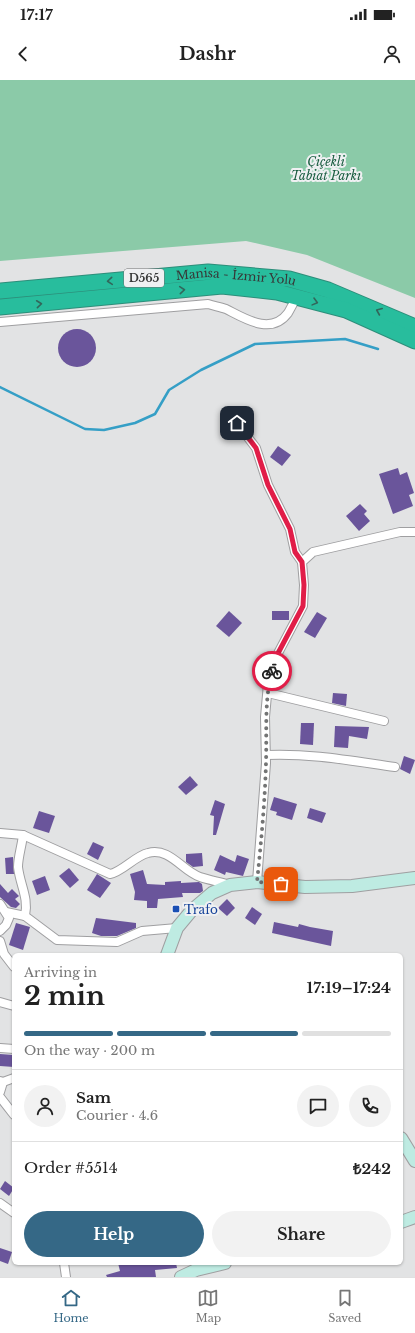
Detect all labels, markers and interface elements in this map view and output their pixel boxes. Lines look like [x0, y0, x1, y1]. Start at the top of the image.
text: 17:17 [20, 5, 53, 24]
icon: back [12, 43, 34, 65]
text: Dashr [179, 43, 236, 65]
icon: person [381, 43, 403, 65]
park label: Çiçekli Tabiat Parkı [291, 154, 361, 183]
street label: Manisa - İzmir Yolu [175, 265, 298, 288]
road number: D565 [124, 269, 164, 287]
one-way arrow [107, 276, 113, 285]
one-way arrow [179, 285, 185, 294]
one-way arrow [311, 297, 318, 306]
one-way arrow [36, 299, 42, 308]
one-way arrow [376, 308, 383, 316]
pin [220, 406, 254, 440]
icon: home [226, 412, 248, 434]
courier [252, 651, 292, 691]
icon: bike [261, 660, 283, 682]
pin [264, 867, 298, 901]
icon: bag [270, 873, 292, 895]
place label: Trafo [184, 902, 218, 917]
marker: Trafo [171, 904, 181, 914]
text: Arriving in [24, 964, 97, 981]
text: 17:19–17:24 [307, 978, 391, 997]
text: 2 min [24, 980, 105, 1012]
text: On the way · 200 m [24, 1042, 155, 1059]
button: person [24, 1085, 66, 1127]
button: chat [297, 1085, 339, 1127]
button: phone [349, 1085, 391, 1127]
text: Sam [76, 1088, 111, 1107]
text: Courier · 4.6 [76, 1107, 158, 1124]
text: Order #5514 [24, 1158, 117, 1177]
text: ₺242 [353, 1159, 391, 1178]
button: Help [24, 1211, 204, 1257]
button: Share [212, 1211, 391, 1257]
tab: Home [54, 1287, 89, 1325]
tab: Map [196, 1287, 221, 1325]
tab: Saved [328, 1287, 361, 1325]

